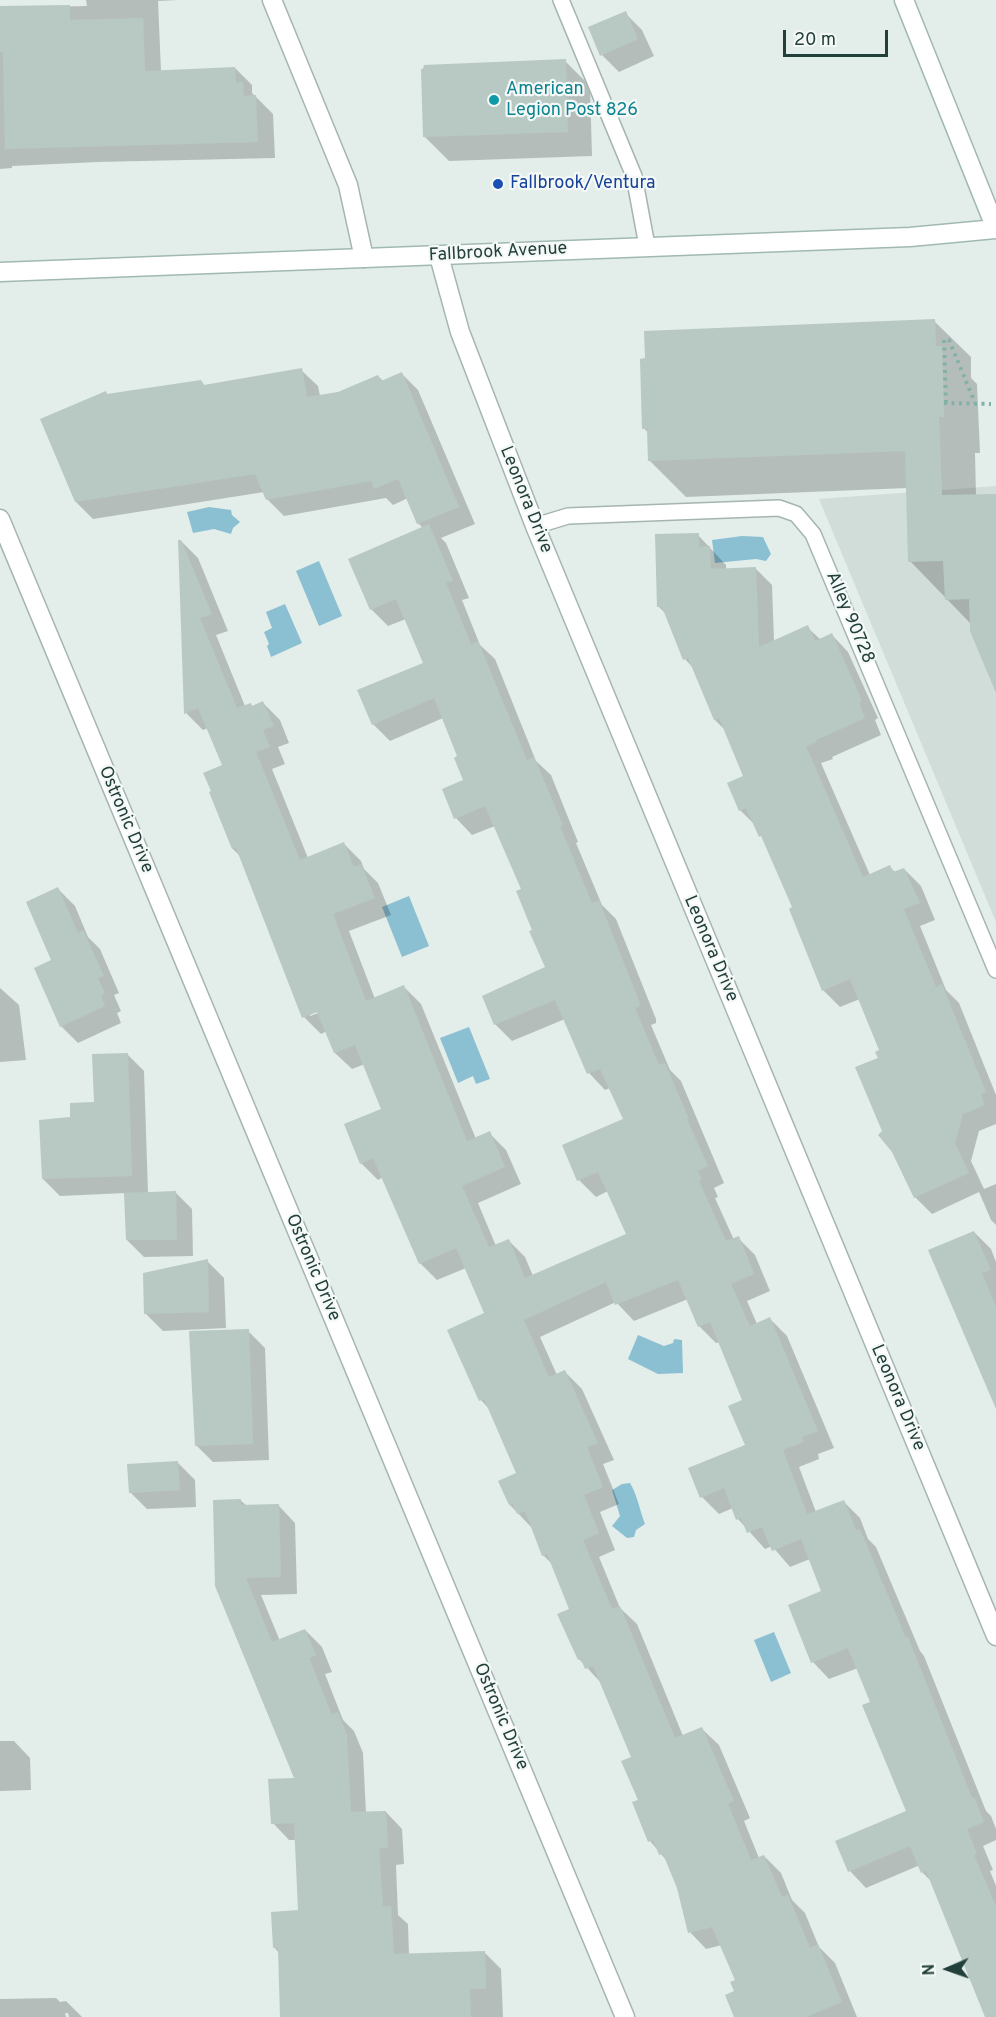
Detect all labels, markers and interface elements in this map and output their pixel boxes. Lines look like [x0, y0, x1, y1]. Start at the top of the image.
scale bar [786, 18, 891, 56]
text: 20 m [794, 29, 836, 52]
place label: American Legion Post 826 [506, 79, 638, 122]
marker: American Legion Post 826 [487, 93, 501, 107]
place label: Fallbrook/Ventura [510, 173, 656, 195]
marker: Fallbrook/Ventura [491, 177, 505, 191]
street label: Fallbrook Avenue [428, 239, 568, 267]
street label: Leonora Drive [494, 443, 556, 557]
street label: Alley 90728 [820, 569, 878, 667]
street label: Ostronic Drive [93, 763, 157, 877]
street label: Leonora Drive [678, 893, 742, 1005]
street label: Ostronic Drive [280, 1211, 344, 1325]
street label: Leonora Drive [865, 1342, 929, 1454]
street label: Ostronic Drive [468, 1660, 532, 1774]
north arrow [918, 1939, 978, 1999]
text: N [920, 1964, 940, 1976]

